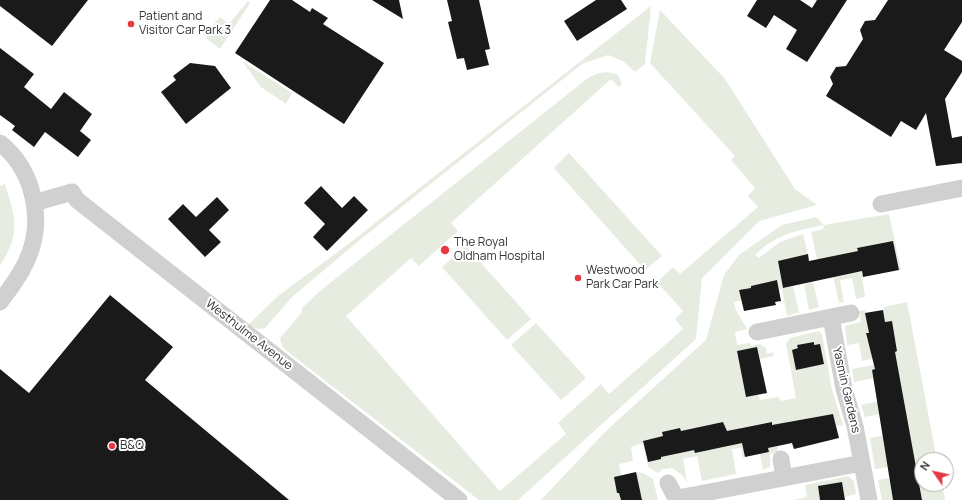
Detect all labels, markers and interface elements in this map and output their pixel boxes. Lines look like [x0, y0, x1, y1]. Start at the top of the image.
place label: Patient and Visitor Car Park 3 [139, 10, 231, 38]
marker: Patient and Visitor Car Park 3 [126, 19, 136, 29]
place label: The Royal Oldham Hospital [454, 236, 545, 264]
marker: The Royal Oldham Hospital [439, 244, 451, 256]
place label: Westwood Park Car Park [586, 264, 658, 292]
marker: Westwood Park Car Park [573, 273, 583, 283]
street label: Westhulme Avenue [203, 297, 295, 373]
street label: Yasmin Gardens [829, 346, 863, 434]
place label: B&Q [120, 439, 144, 453]
marker: B&Q [107, 441, 117, 451]
north arrow [914, 452, 954, 492]
text: N [916, 458, 933, 473]

